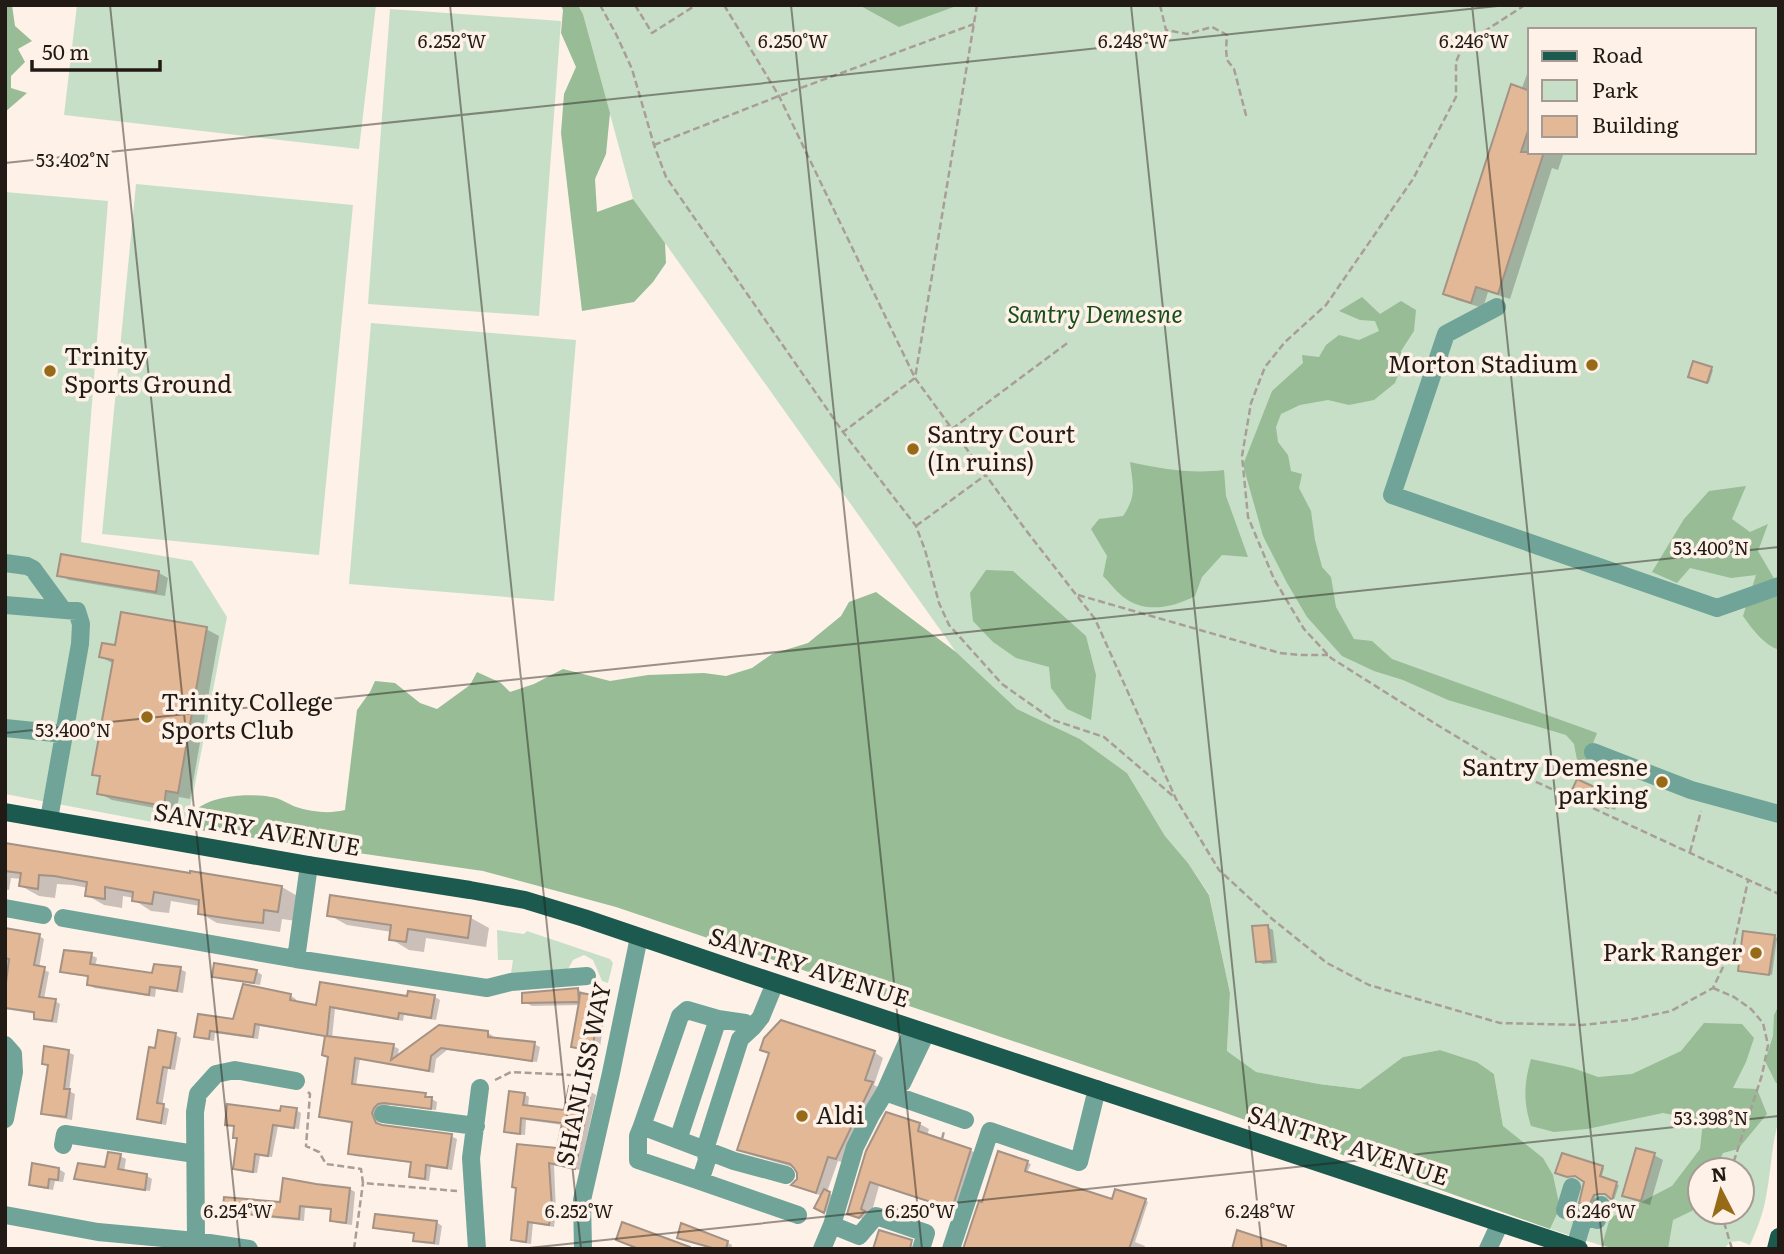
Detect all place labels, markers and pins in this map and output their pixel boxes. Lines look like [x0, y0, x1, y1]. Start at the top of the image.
place label: Trinity Sports Ground [64, 337, 232, 400]
place label: Morton Stadium [1388, 345, 1578, 380]
marker: Morton Stadium [1584, 357, 1600, 373]
marker: Trinity Sports Ground [42, 363, 58, 379]
place label: Santry Court (In ruins) [927, 415, 1075, 478]
marker: Santry Court (In ruins) [905, 441, 921, 457]
place label: Trinity College Sports Club [161, 683, 333, 746]
marker: Trinity College Sports Club [139, 709, 155, 725]
place label: Santry Demesne parking [1462, 748, 1649, 811]
marker: Santry Demesne parking [1654, 774, 1670, 790]
place label: Park Ranger [1602, 933, 1743, 968]
marker: Park Ranger [1748, 945, 1764, 961]
place label: Aldi [816, 1096, 864, 1131]
marker: Aldi [794, 1108, 810, 1124]

